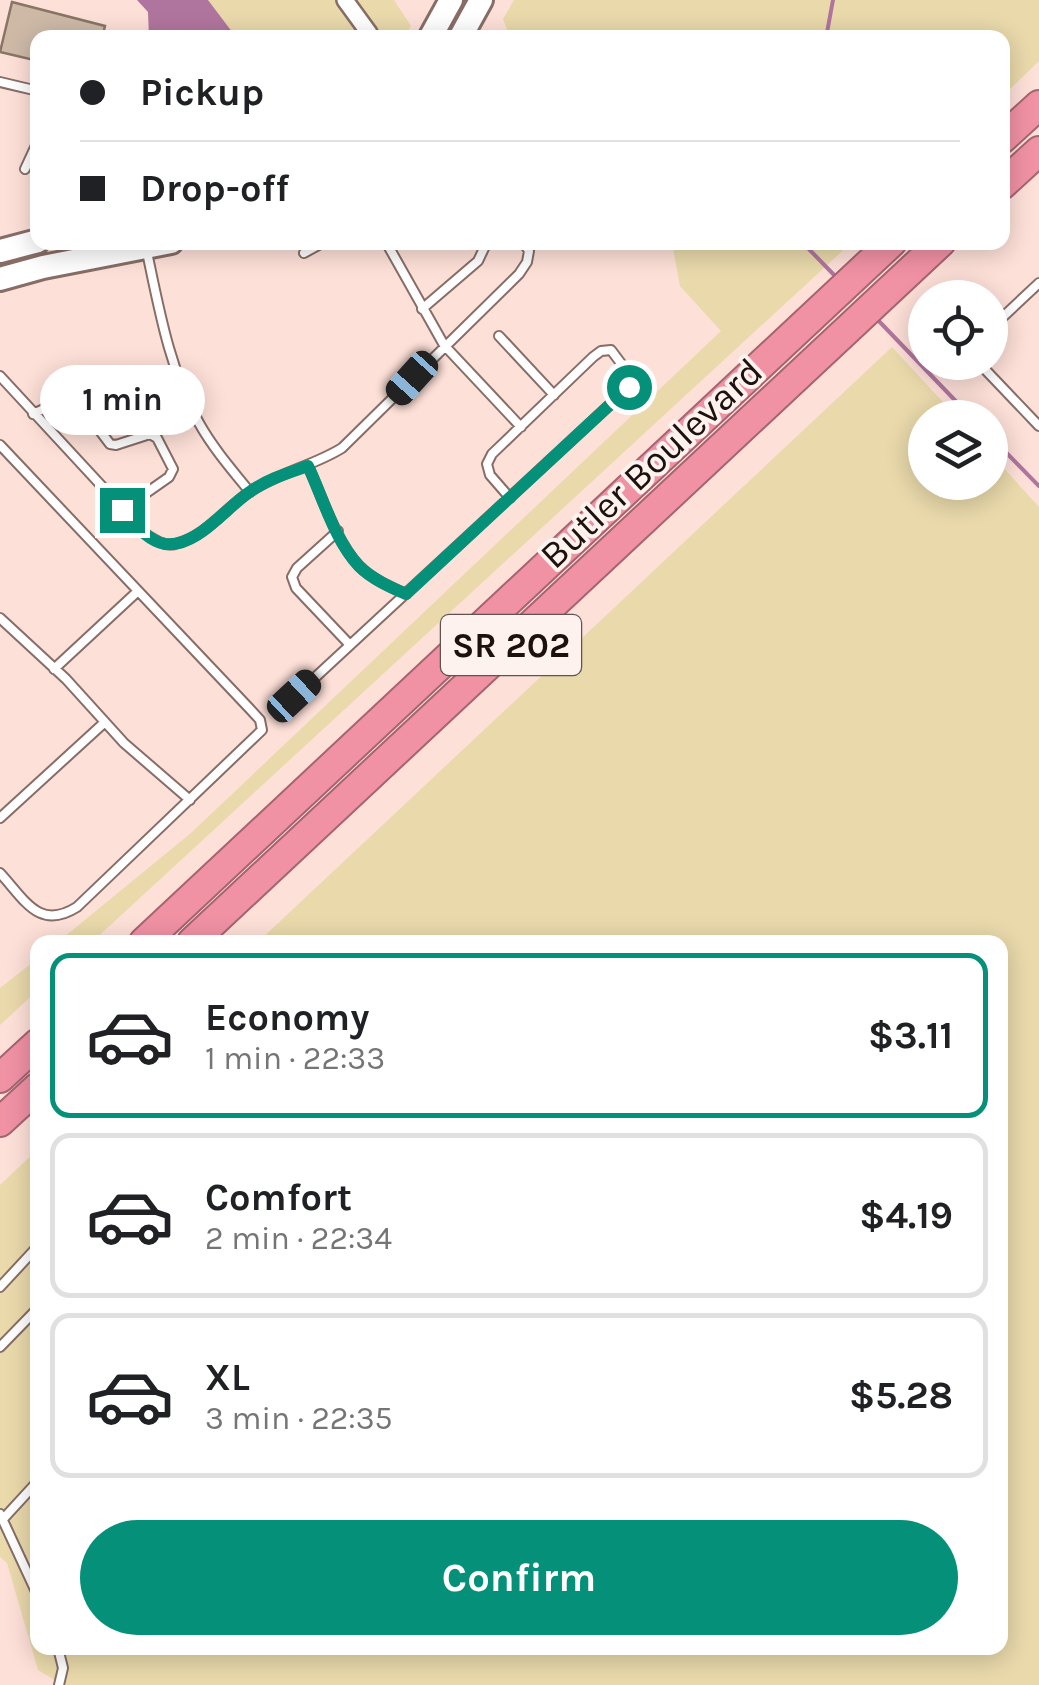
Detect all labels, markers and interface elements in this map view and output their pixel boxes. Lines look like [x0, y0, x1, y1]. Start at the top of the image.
text: Pickup [140, 70, 264, 115]
text: Drop-off [140, 166, 289, 211]
map controls [908, 280, 1008, 500]
button: locate [908, 280, 1008, 380]
car [381, 346, 443, 410]
street label: Butler Boulevard [531, 349, 772, 578]
callout: 1 min [39, 365, 204, 435]
route start [607, 365, 652, 410]
text: 1 min [82, 381, 163, 418]
button: layers [908, 400, 1008, 500]
route end [100, 488, 145, 533]
road number: SR 202 [441, 615, 581, 675]
car [262, 665, 326, 727]
icon: car [85, 991, 175, 1081]
text: Economy [205, 995, 369, 1040]
text: $3.11 [868, 1013, 953, 1058]
text: 1 min · 22:33 [205, 1040, 385, 1077]
icon: car [85, 1171, 175, 1261]
text: Comfort [205, 1175, 352, 1220]
text: $4.19 [859, 1193, 953, 1238]
text: 2 min · 22:34 [205, 1220, 392, 1257]
icon: car [85, 1351, 175, 1441]
text: XL [205, 1355, 250, 1400]
text: $5.28 [849, 1373, 953, 1418]
text: 3 min · 22:35 [205, 1400, 393, 1437]
button: Confirm [80, 1520, 958, 1635]

